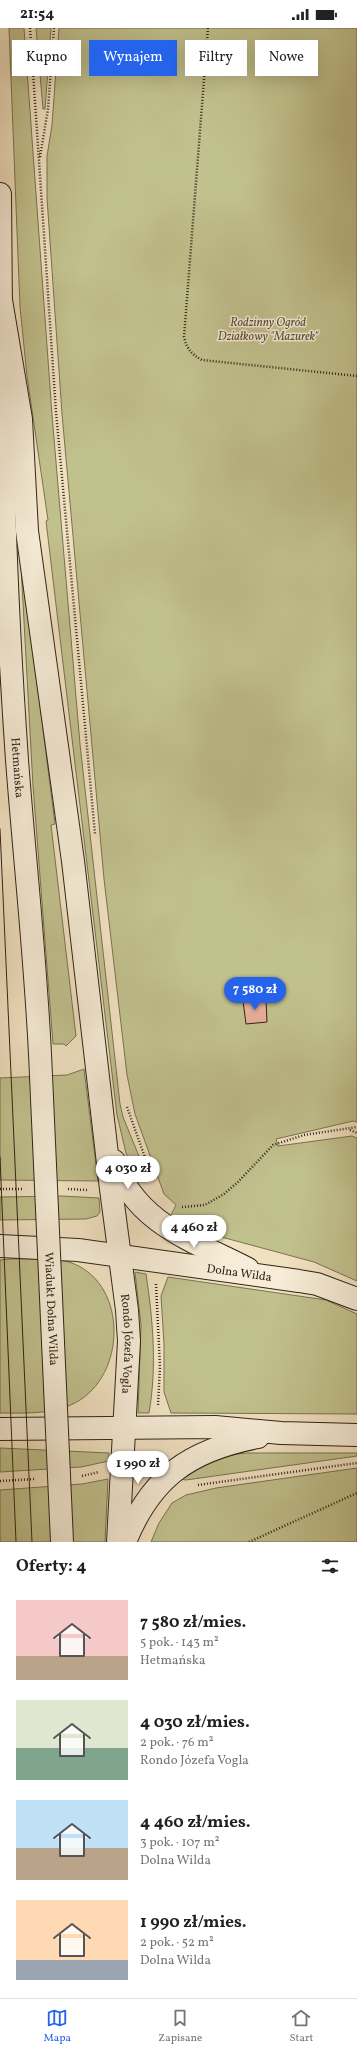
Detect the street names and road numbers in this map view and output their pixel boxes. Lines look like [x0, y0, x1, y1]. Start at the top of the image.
street label: Hetmańska [6, 737, 27, 799]
street label: Wiadukt Dolna Wilda [40, 1252, 61, 1366]
street label: Dolna Wilda [206, 1261, 273, 1286]
street label: Rondo Józefa Vogla [116, 1293, 136, 1394]

